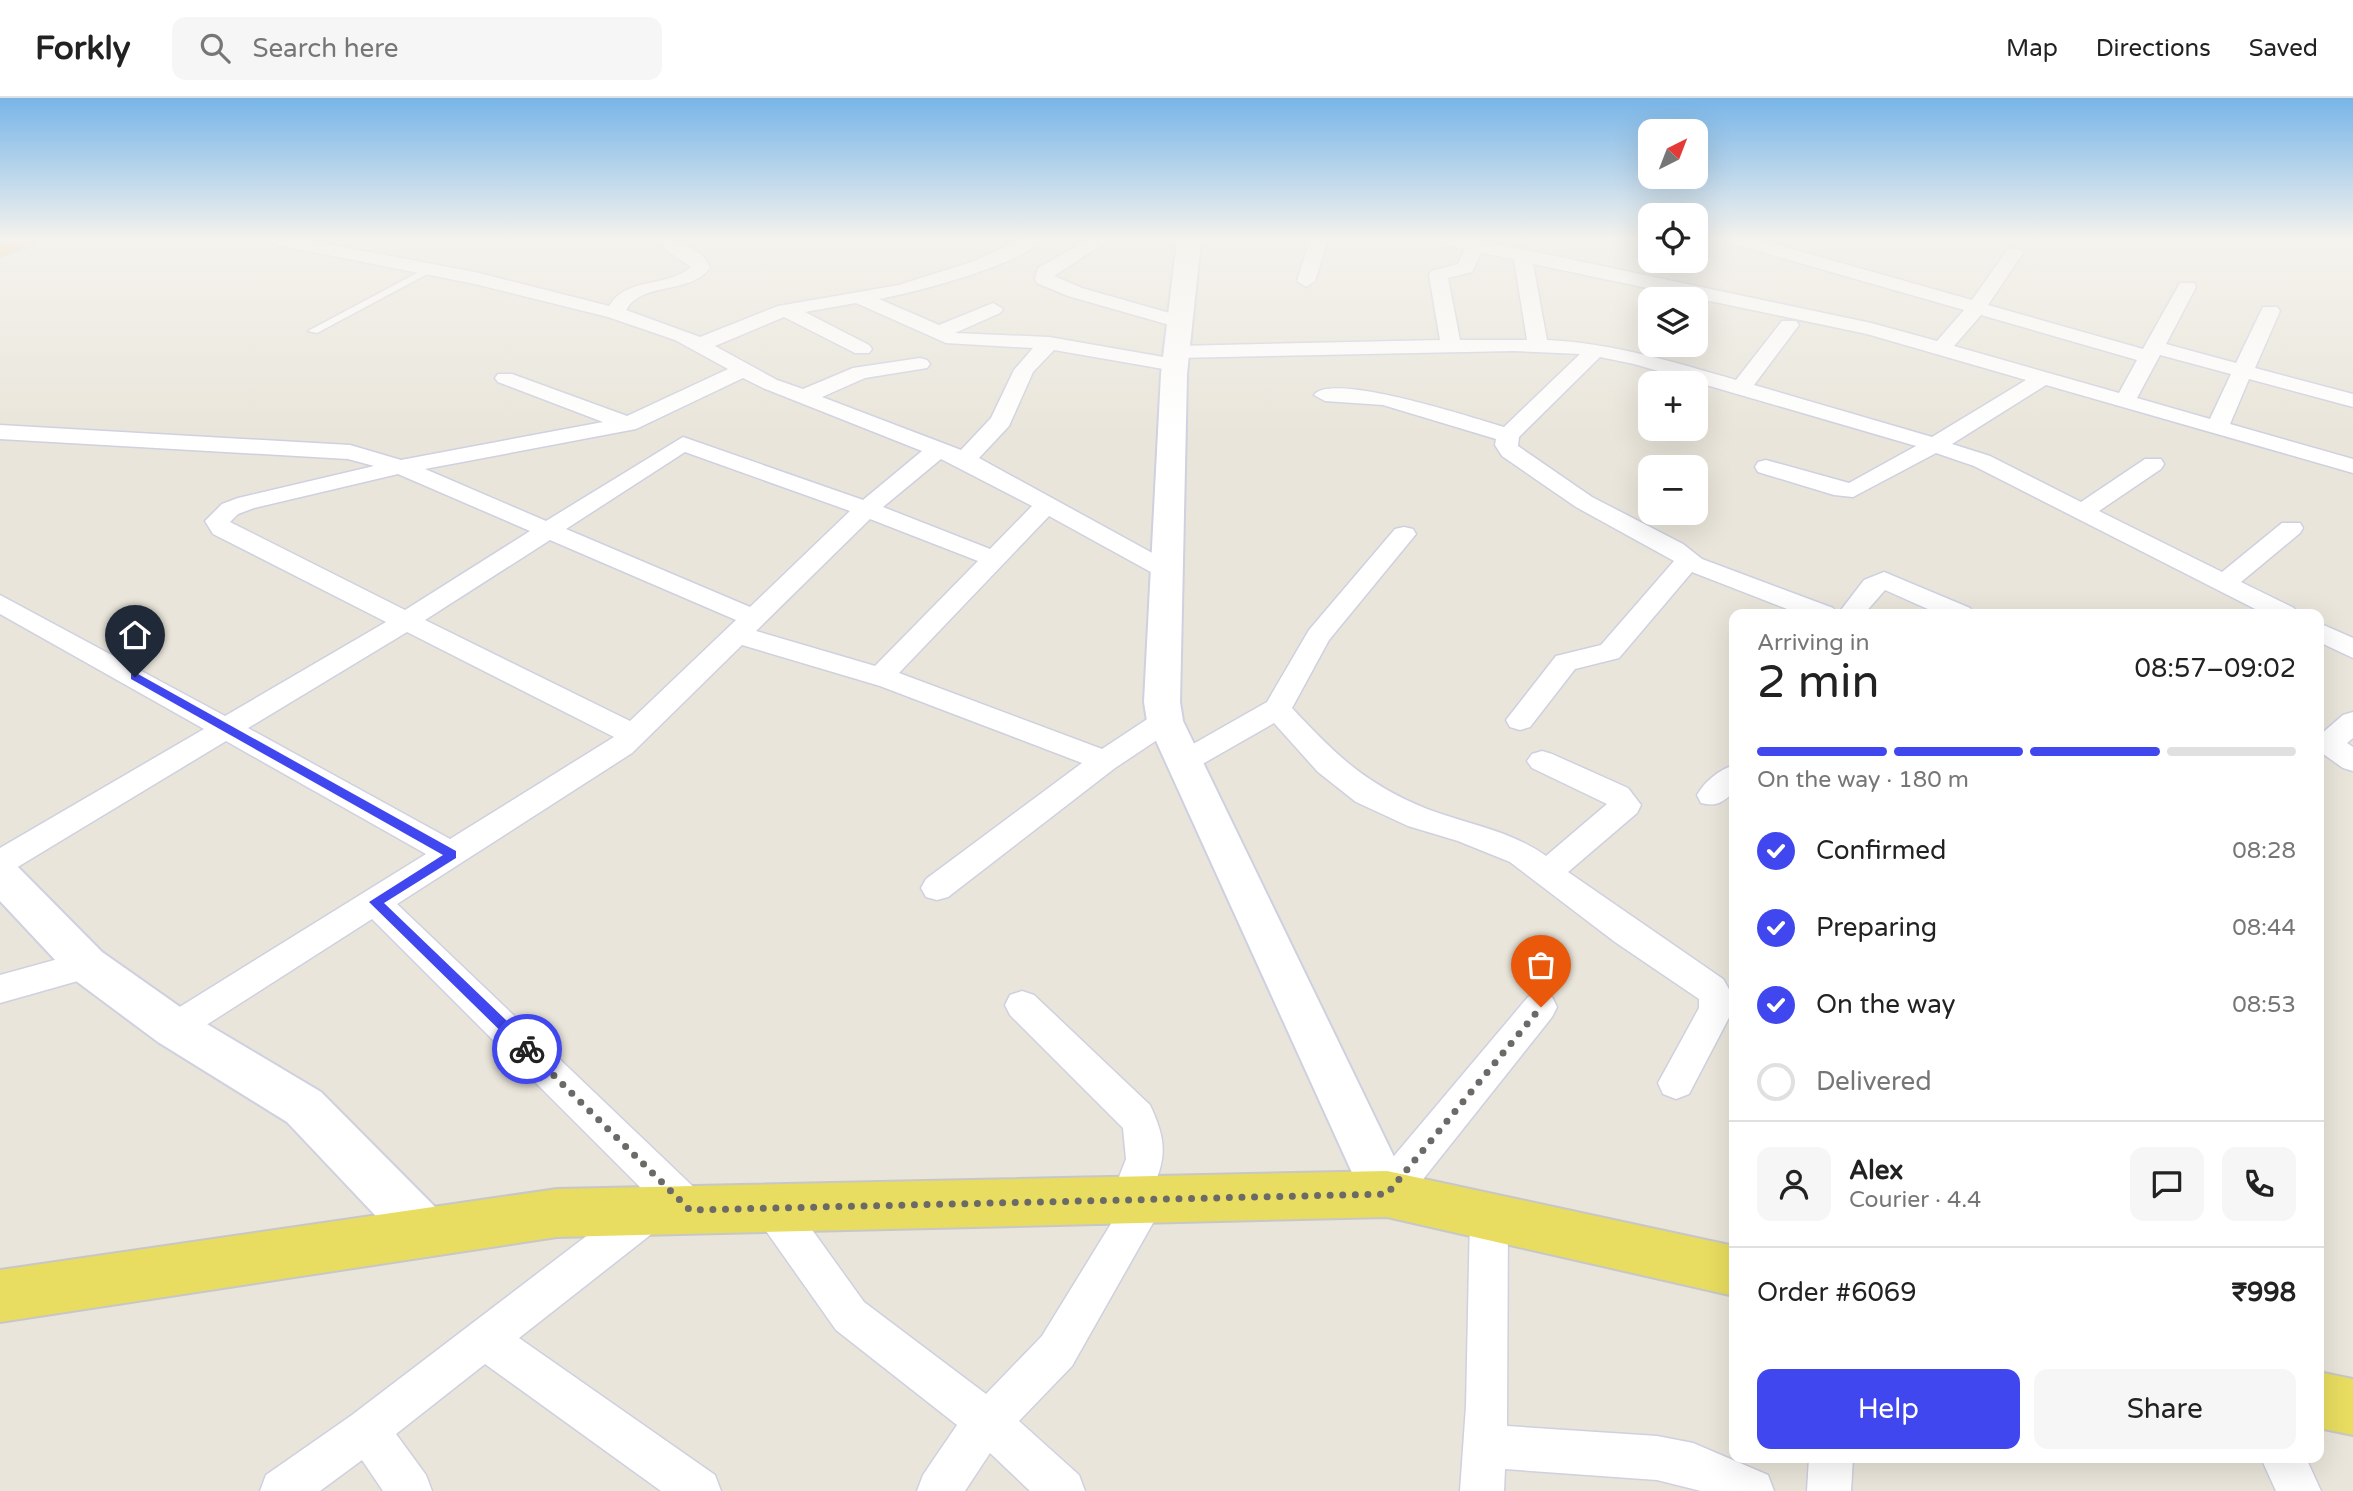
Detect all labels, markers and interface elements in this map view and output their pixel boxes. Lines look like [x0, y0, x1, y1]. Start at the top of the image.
search box [172, 17, 662, 80]
text: Forkly [35, 29, 130, 68]
icon: search [196, 29, 234, 67]
text: Search here [252, 33, 399, 64]
text: Map [2006, 34, 2058, 63]
text: Directions [2096, 34, 2211, 63]
text: Saved [2249, 34, 2318, 63]
north arrow [1638, 119, 1708, 189]
map controls [1638, 119, 1708, 525]
button: locate [1638, 203, 1708, 273]
button: layers [1638, 287, 1708, 357]
button: + [1638, 371, 1708, 441]
button: − [1638, 455, 1708, 525]
pin [105, 605, 165, 677]
icon: home [116, 616, 154, 654]
text: Arriving in [1757, 629, 1870, 657]
text: 08:57–09:02 [2135, 653, 2296, 684]
text: 2 min [1757, 655, 1880, 710]
text: On the way · 180 m [1757, 766, 1969, 794]
icon: check [1757, 832, 1795, 870]
text: Confirmed [1816, 835, 1946, 866]
text: 08:28 [2232, 837, 2296, 865]
icon: check [1757, 909, 1795, 947]
text: Preparing [1816, 912, 1937, 943]
text: 08:44 [2232, 914, 2296, 942]
pin [1511, 935, 1571, 1007]
icon: bag [1522, 946, 1560, 984]
icon: check [1757, 986, 1795, 1024]
text: On the way [1816, 989, 1956, 1020]
text: 08:53 [2232, 991, 2296, 1019]
courier [492, 1014, 562, 1084]
icon: bike [508, 1030, 546, 1068]
text: Delivered [1816, 1066, 1932, 1097]
button: person [1757, 1147, 1831, 1221]
button: chat [2130, 1147, 2204, 1221]
button: phone [2222, 1147, 2296, 1221]
text: Alex [1849, 1155, 1903, 1186]
text: Courier · 4.4 [1849, 1186, 1981, 1214]
text: Order #6069 [1757, 1277, 1917, 1308]
text: ₹998 [2232, 1277, 2296, 1308]
button: Help [1757, 1369, 2020, 1449]
button: Share [2034, 1369, 2296, 1449]

